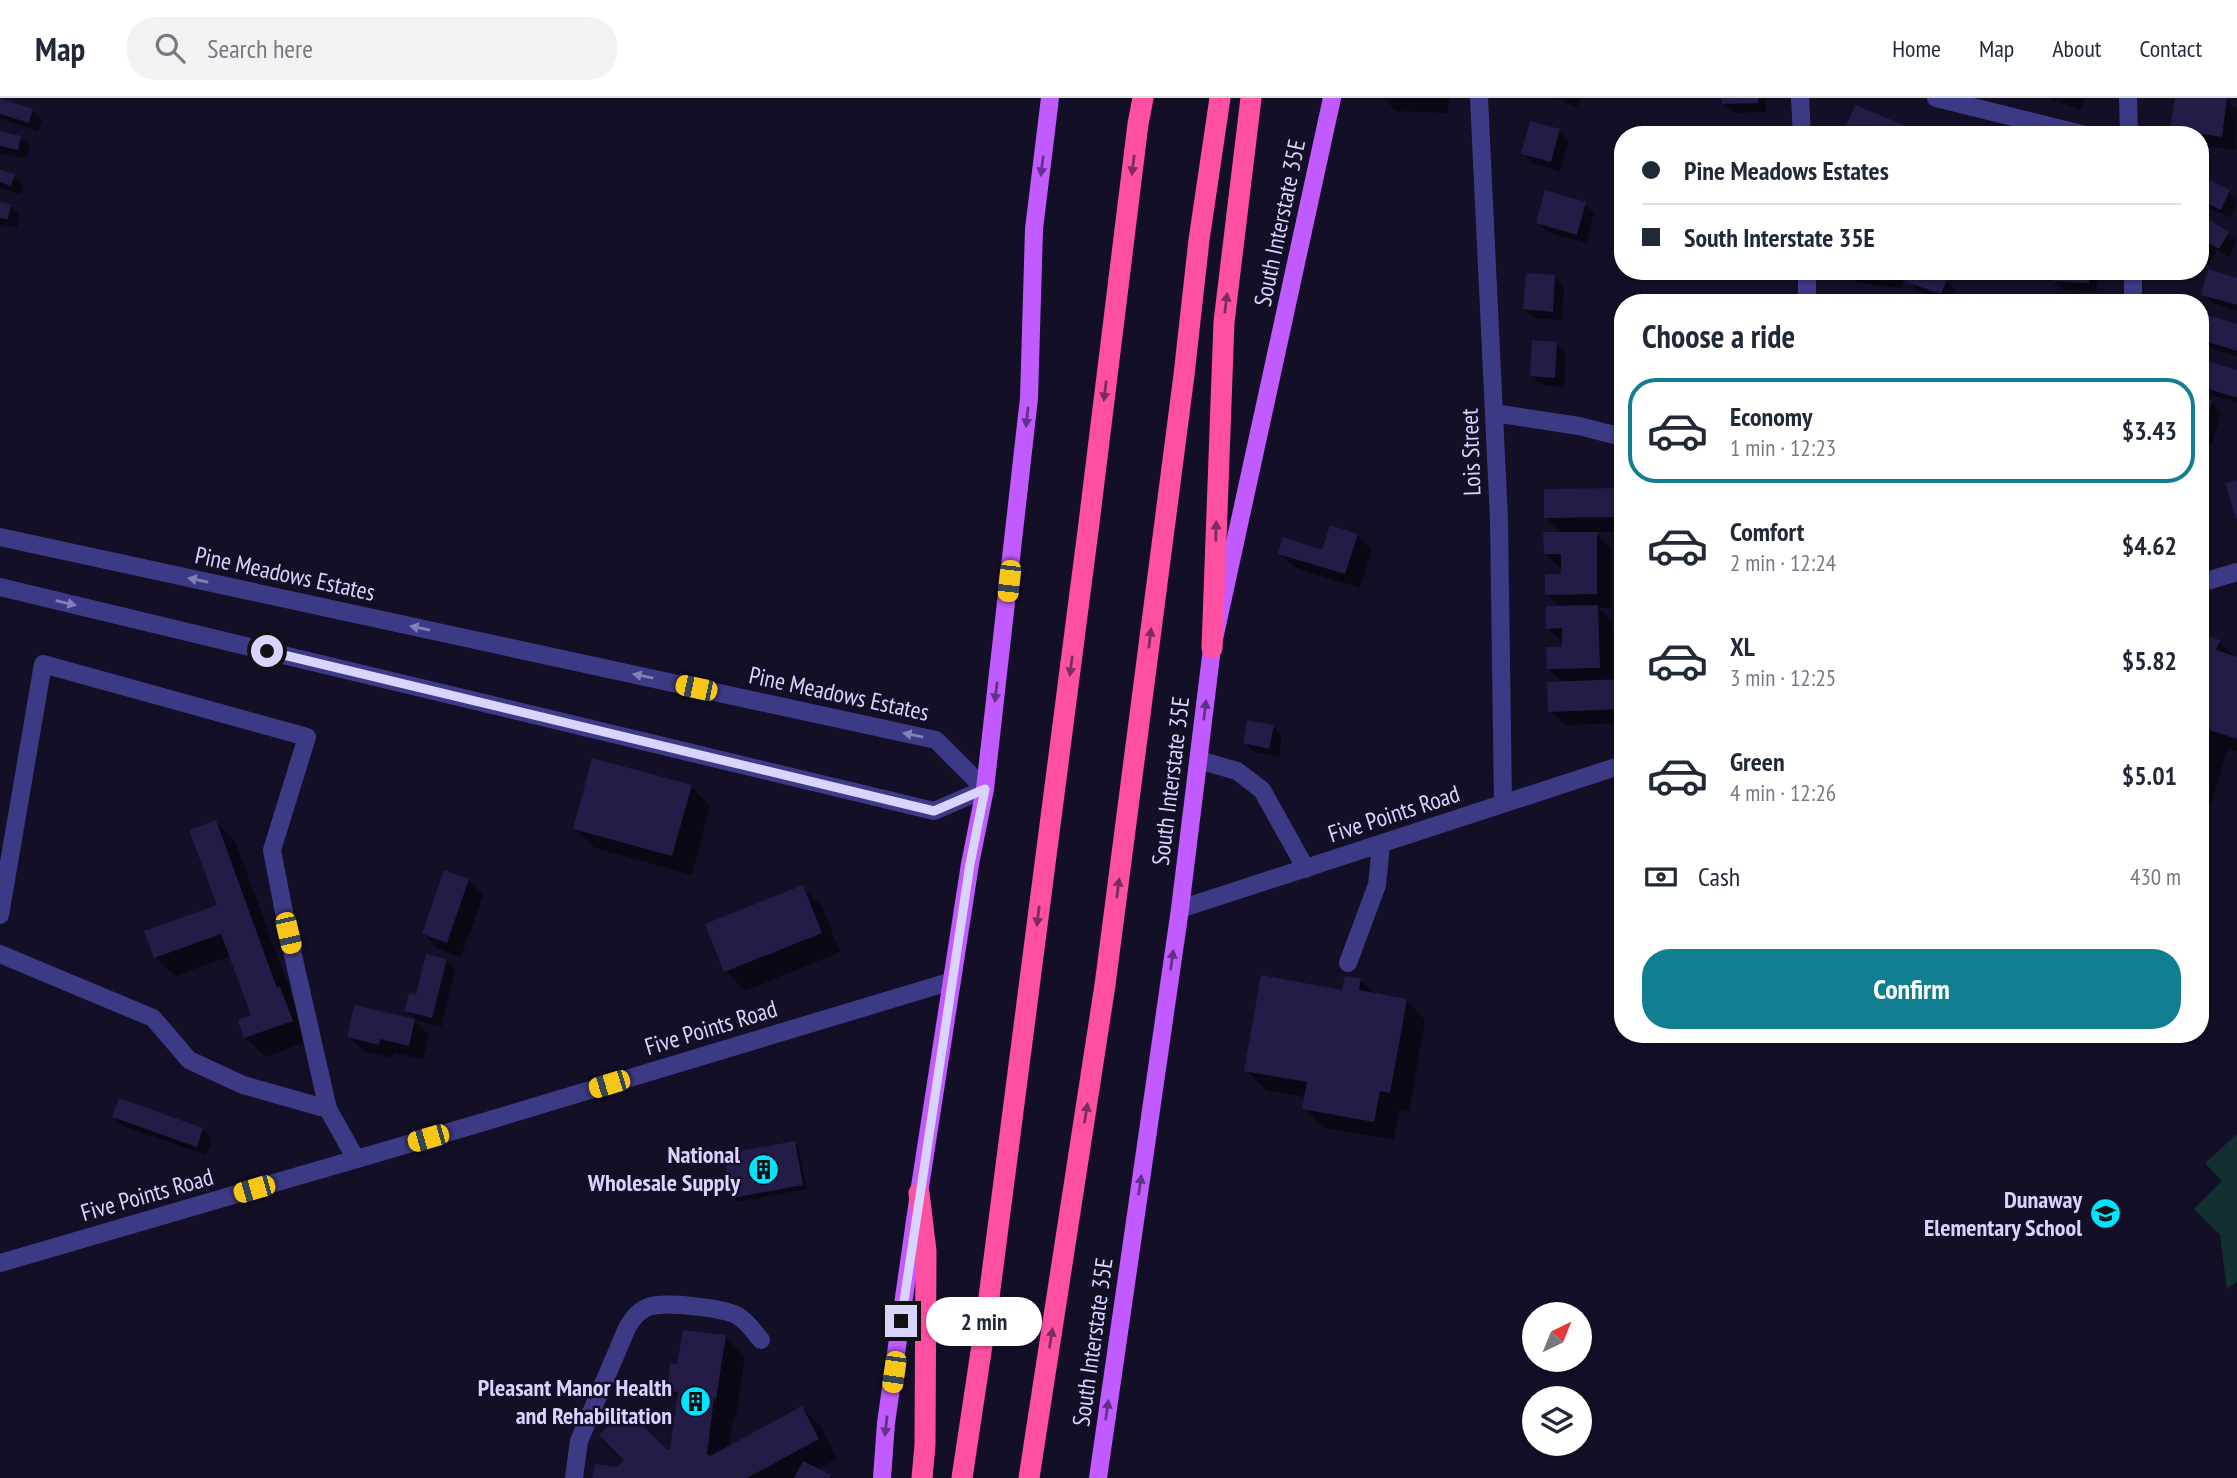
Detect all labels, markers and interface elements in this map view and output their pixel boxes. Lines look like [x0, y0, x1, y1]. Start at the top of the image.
search box [127, 17, 617, 80]
text: Map [35, 27, 85, 70]
icon: search [151, 29, 189, 67]
text: Search here [207, 32, 313, 65]
text: Home [1892, 33, 1941, 64]
text: Map [1979, 33, 2014, 64]
text: About [2052, 33, 2101, 64]
text: Contact [2139, 33, 2202, 64]
street label: South Interstate 35E [1247, 137, 1312, 309]
text: Pine Meadows Estates [1684, 154, 1889, 187]
one-way arrow [1036, 155, 1047, 177]
one-way arrow [1127, 155, 1138, 177]
text: South Interstate 35E [1684, 221, 1875, 254]
one-way arrow [1221, 292, 1232, 314]
text: Choose a ride [1642, 315, 1795, 357]
one-way arrow [1100, 380, 1111, 402]
icon: car [1646, 399, 1709, 462]
text: Economy [1730, 400, 1812, 433]
one-way arrow [1021, 406, 1032, 428]
street label: Lois Street [1453, 407, 1488, 496]
text: $3.43 [2122, 414, 2177, 447]
text: 1 min · 12:23 [1730, 433, 1836, 462]
icon: car [1646, 514, 1709, 577]
text: Comfort [1730, 515, 1804, 548]
one-way arrow [1211, 519, 1222, 541]
text: $4.62 [2122, 529, 2177, 562]
street label: Pine Meadows Estates [192, 539, 378, 608]
text: 2 min · 12:24 [1730, 548, 1836, 577]
car [997, 559, 1022, 603]
one-way arrow [187, 574, 209, 585]
one-way arrow [55, 598, 77, 609]
one-way arrow [409, 622, 431, 633]
one-way arrow [1145, 627, 1156, 649]
icon: car [1646, 629, 1709, 692]
text: XL [1730, 630, 1755, 663]
route start [251, 635, 283, 667]
text: $5.82 [2122, 644, 2177, 677]
one-way arrow [1065, 655, 1076, 677]
street label: Pine Meadows Estates [746, 659, 932, 728]
text: 3 min · 12:25 [1730, 663, 1836, 692]
one-way arrow [632, 671, 654, 682]
car [674, 673, 719, 703]
one-way arrow [991, 681, 1002, 703]
street label: South Interstate 35E [1145, 695, 1196, 867]
one-way arrow [1199, 699, 1210, 721]
one-way arrow [902, 730, 924, 741]
icon: car [1646, 744, 1709, 807]
text: Green [1730, 745, 1785, 778]
text: $5.01 [2122, 759, 2177, 792]
street label: Five Points Road [1324, 778, 1464, 849]
text: 4 min · 12:26 [1730, 778, 1836, 807]
icon: cash [1642, 858, 1680, 896]
text: Cash [1698, 860, 1740, 893]
text: 430 m [2130, 862, 2181, 891]
one-way arrow [1112, 877, 1123, 899]
one-way arrow [1033, 905, 1044, 927]
car [274, 910, 303, 956]
one-way arrow [1167, 949, 1178, 971]
button: Confirm [1642, 949, 2181, 1029]
street label: Five Points Road [641, 993, 781, 1062]
car [586, 1068, 633, 1100]
one-way arrow [1080, 1102, 1091, 1124]
car [405, 1122, 452, 1154]
place label: National Wholesale Supply [587, 1139, 740, 1198]
building icon: National Wholesale Supply [746, 1152, 780, 1186]
street label: Five Points Road [77, 1161, 217, 1228]
car [231, 1173, 278, 1205]
one-way arrow [1135, 1174, 1146, 1196]
place label: Dunaway Elementary School [1924, 1184, 2082, 1243]
school or university icon: Dunaway Elementary School [2088, 1197, 2122, 1231]
street label: South Interstate 35E [1065, 1256, 1120, 1428]
callout: 2 min [926, 1296, 1041, 1346]
north arrow [1522, 1302, 1592, 1372]
map controls [1522, 1302, 1592, 1456]
route end [885, 1305, 917, 1337]
text: 2 min [961, 1307, 1007, 1336]
one-way arrow [1046, 1327, 1057, 1349]
car [881, 1350, 908, 1394]
place label: Pleasant Manor Health and Rehabilitation [478, 1372, 672, 1431]
building icon: Pleasant Manor Health and Rehabilitation [678, 1385, 712, 1419]
button: layers [1522, 1386, 1592, 1456]
one-way arrow [1102, 1399, 1113, 1421]
one-way arrow [881, 1415, 892, 1437]

